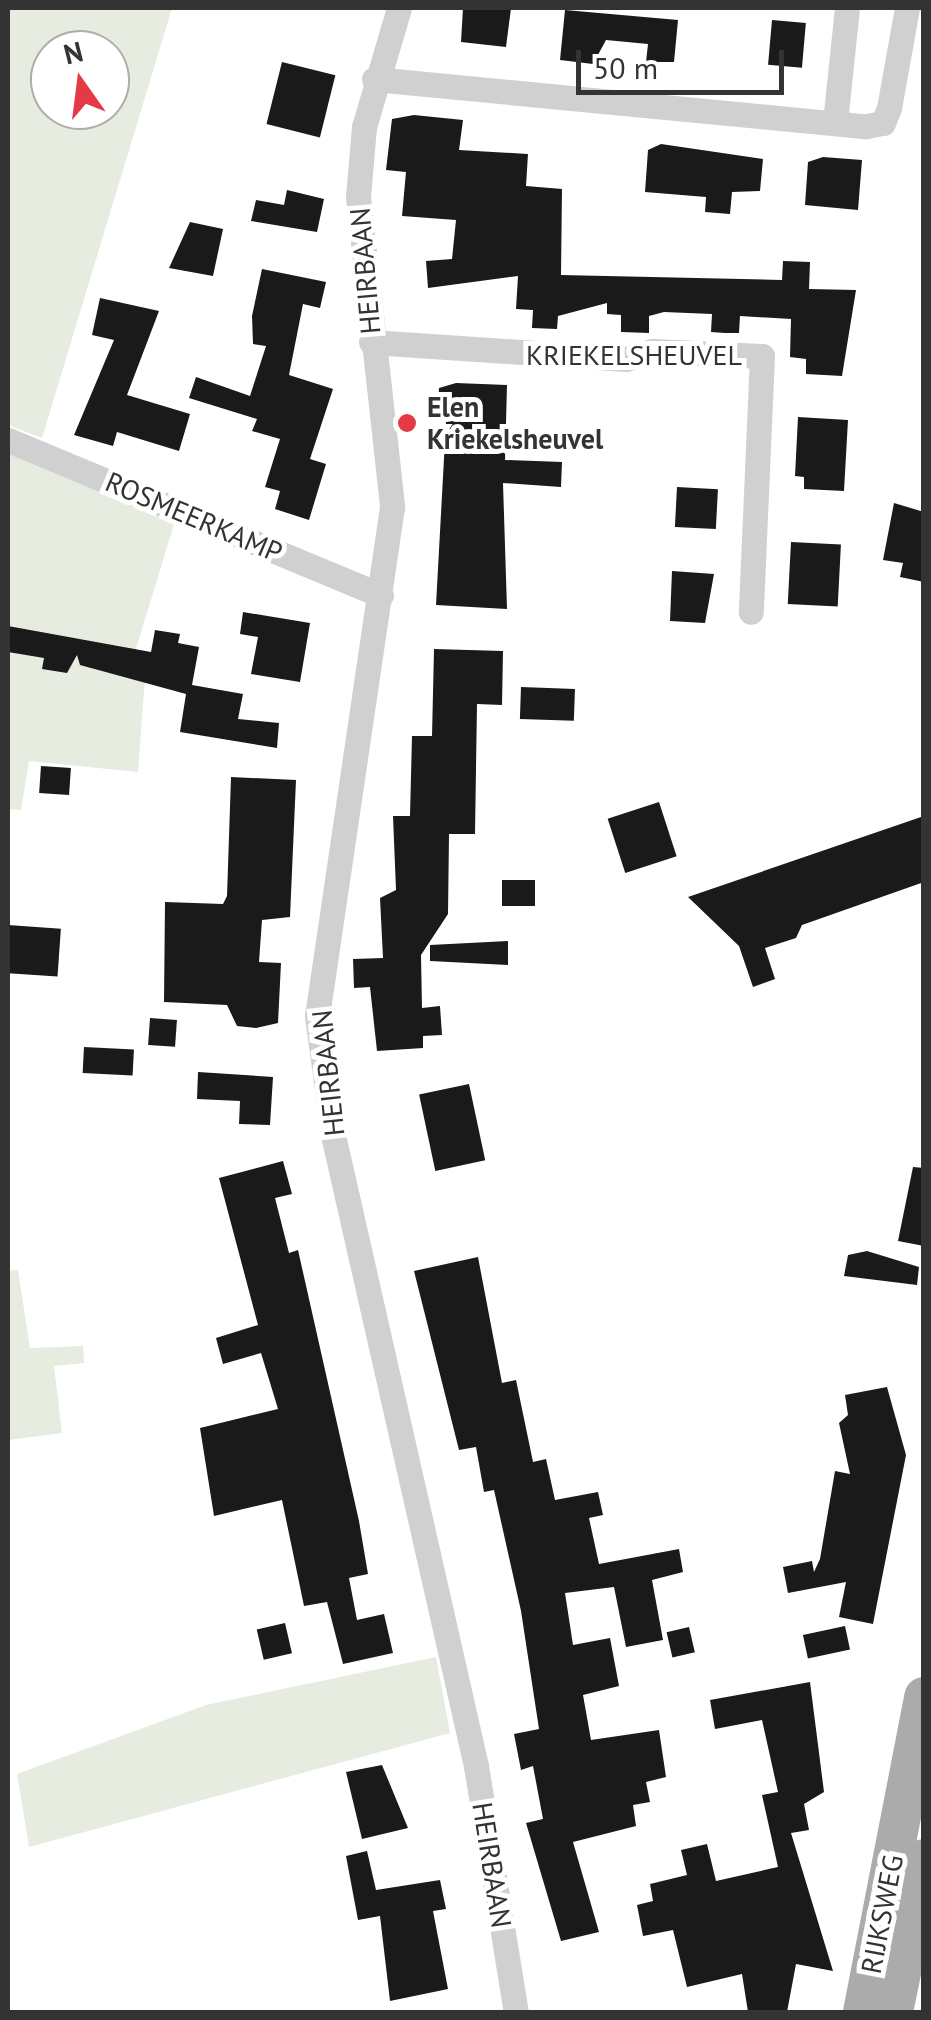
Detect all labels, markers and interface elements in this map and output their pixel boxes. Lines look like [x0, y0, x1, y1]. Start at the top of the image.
north arrow [30, 30, 130, 130]
scale bar [581, 30, 788, 92]
text: N [60, 32, 87, 73]
text: 50 m [593, 48, 658, 87]
street label: HEIRBAAN [343, 206, 387, 336]
street label: KRIEKELSHEUVEL [526, 338, 742, 372]
place label: Elen Kriekelsheuvel [427, 390, 603, 456]
marker: Elen Kriekelsheuvel [396, 412, 418, 434]
street label: ROSMEERKAMP [101, 465, 287, 569]
street label: HEIRBAAN [305, 1008, 351, 1138]
street label: HEIRBAAN [466, 1800, 518, 1930]
street label: RIJKSWEG [854, 1852, 910, 1976]

